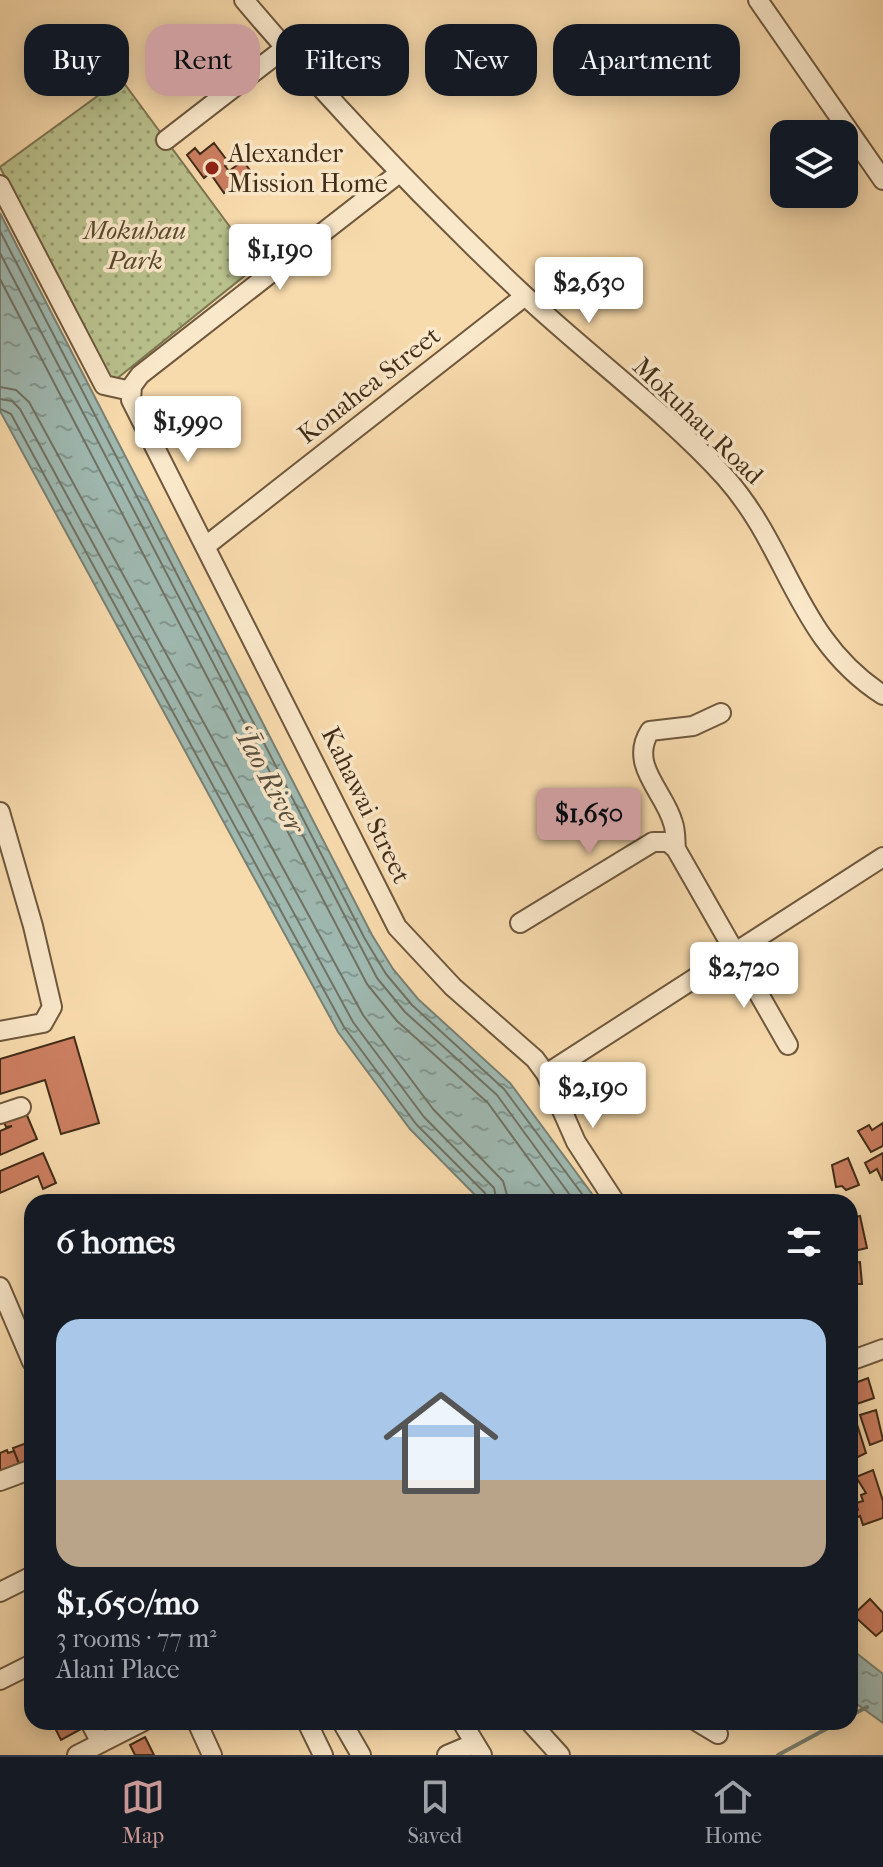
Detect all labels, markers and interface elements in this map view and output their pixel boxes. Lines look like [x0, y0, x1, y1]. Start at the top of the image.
chip: Buy [24, 24, 129, 96]
chip: Rent [145, 24, 260, 96]
chip: Filters [276, 24, 409, 96]
chip: New [425, 24, 537, 96]
chip: Apartment [553, 24, 740, 96]
map controls [770, 120, 858, 208]
button: layers [770, 120, 858, 208]
place label: Alexander Mission Home [227, 138, 388, 199]
marker: Alexander Mission Home [203, 159, 221, 177]
park label: Mokuhau Park [82, 215, 186, 276]
pin: $1,190 [215, 224, 345, 292]
text: $1,190 [247, 234, 313, 265]
pin: $2,630 [524, 257, 654, 325]
text: $2,630 [553, 267, 625, 298]
street label: Konahea Street [292, 319, 447, 450]
street label: Mokuhau Road [626, 351, 770, 492]
pin: $1,990 [123, 396, 253, 464]
text: $1,990 [153, 406, 223, 437]
water label: ʻĪao River [226, 717, 313, 841]
street label: Kahawai Street [315, 722, 418, 889]
pin: $1,650 [524, 788, 654, 856]
text: $1,650 [555, 798, 623, 829]
pin: $2,720 [679, 942, 809, 1010]
text: $2,720 [708, 952, 780, 983]
pin: $2,190 [528, 1062, 658, 1130]
text: $2,190 [558, 1072, 628, 1103]
icon: filters [782, 1220, 826, 1264]
text: 6 homes [56, 1222, 175, 1262]
icon: home [369, 1371, 513, 1515]
text: $1,650/mo [56, 1583, 199, 1623]
text: 3 rooms · 77 m² [56, 1623, 217, 1654]
text: Alani Place [56, 1654, 180, 1685]
tab: Map [121, 1775, 165, 1849]
tab: Saved [408, 1775, 462, 1849]
tab: Home [705, 1775, 762, 1849]

